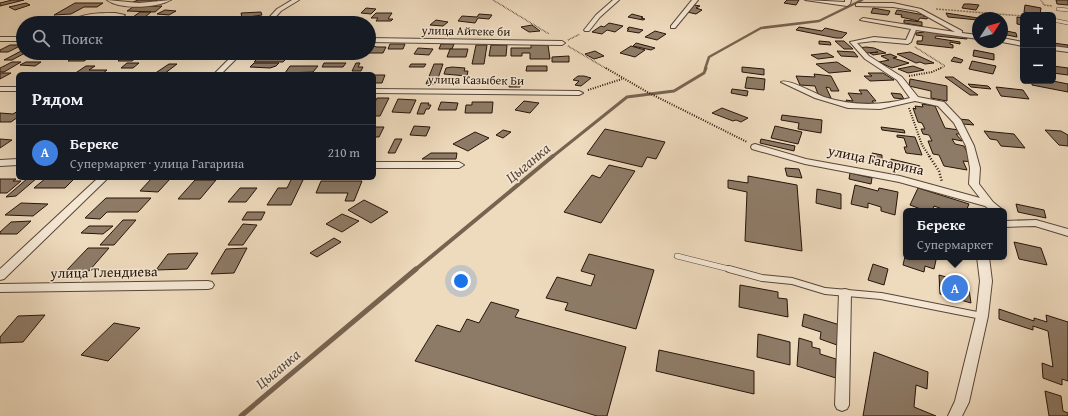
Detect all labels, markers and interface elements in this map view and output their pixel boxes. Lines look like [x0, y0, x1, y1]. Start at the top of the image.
north arrow [972, 12, 1008, 48]
map controls [1020, 12, 1056, 84]
button: + [1020, 12, 1056, 48]
search box [16, 16, 376, 60]
street label: улица Айтеке би [421, 21, 511, 40]
icon: search [30, 27, 52, 49]
text: Поиск [62, 28, 103, 49]
button: − [1020, 48, 1056, 84]
street label: улица Казыбек Би [427, 70, 524, 89]
text: Рядом [32, 86, 83, 111]
text: Береке [70, 133, 119, 154]
water label: Цыганка [501, 138, 555, 188]
street label: улица Гагарина [825, 140, 926, 180]
text: A [41, 143, 49, 162]
text: 210 m [328, 143, 360, 162]
text: Супермаркет · улица Гагарина [70, 154, 244, 173]
popup [903, 208, 1007, 260]
text: Береке [917, 214, 966, 235]
text: Супермаркет [917, 235, 993, 254]
street label: улица Тлендиева [49, 261, 158, 283]
your location [451, 271, 471, 291]
pin: A [942, 273, 968, 303]
water label: Цыганка [251, 344, 305, 394]

